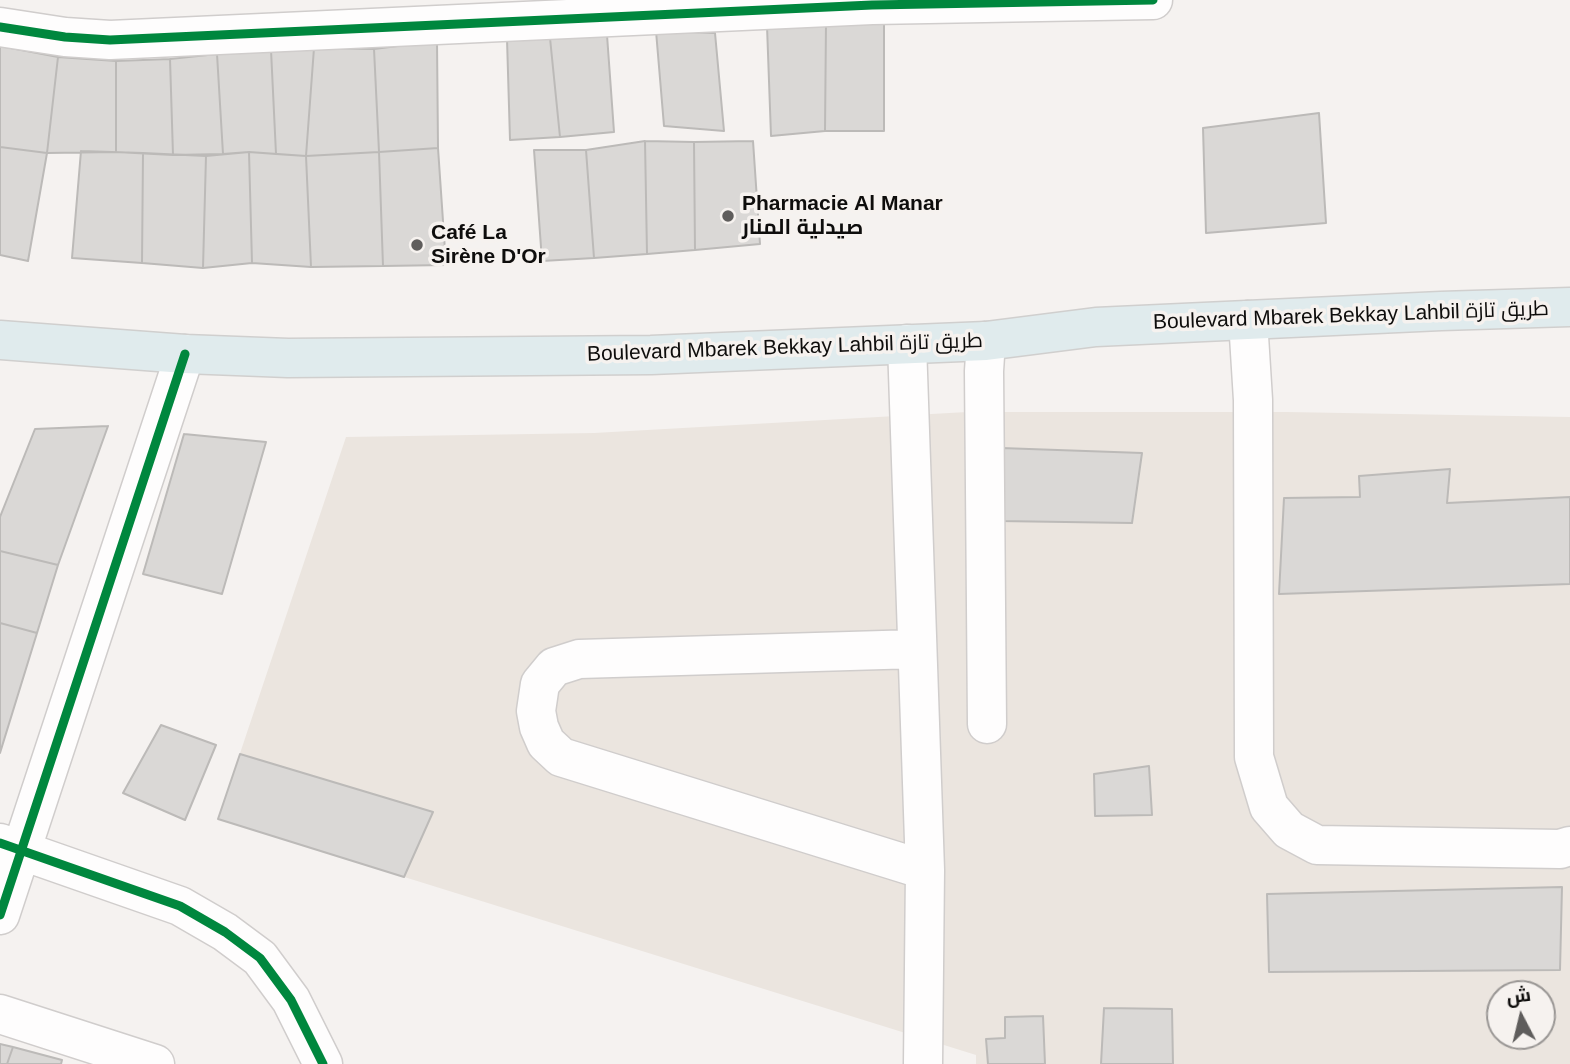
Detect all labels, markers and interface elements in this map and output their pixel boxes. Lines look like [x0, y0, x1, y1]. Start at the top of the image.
place label: Pharmacie Al Manar صيدلية المنار [742, 191, 943, 241]
marker: Pharmacie Al Manar صيدلية المنار [720, 208, 736, 224]
place label: Café La Sirène D'Or [431, 220, 546, 270]
marker: Café La Sirène D'Or [409, 237, 425, 253]
street label: Boulevard Mbarek Bekkay Lahbil طريق تازة [1153, 296, 1549, 336]
street label: Boulevard Mbarek Bekkay Lahbil طريق تازة [587, 328, 983, 368]
north arrow [1486, 980, 1556, 1050]
text: ش [1505, 984, 1532, 1008]

